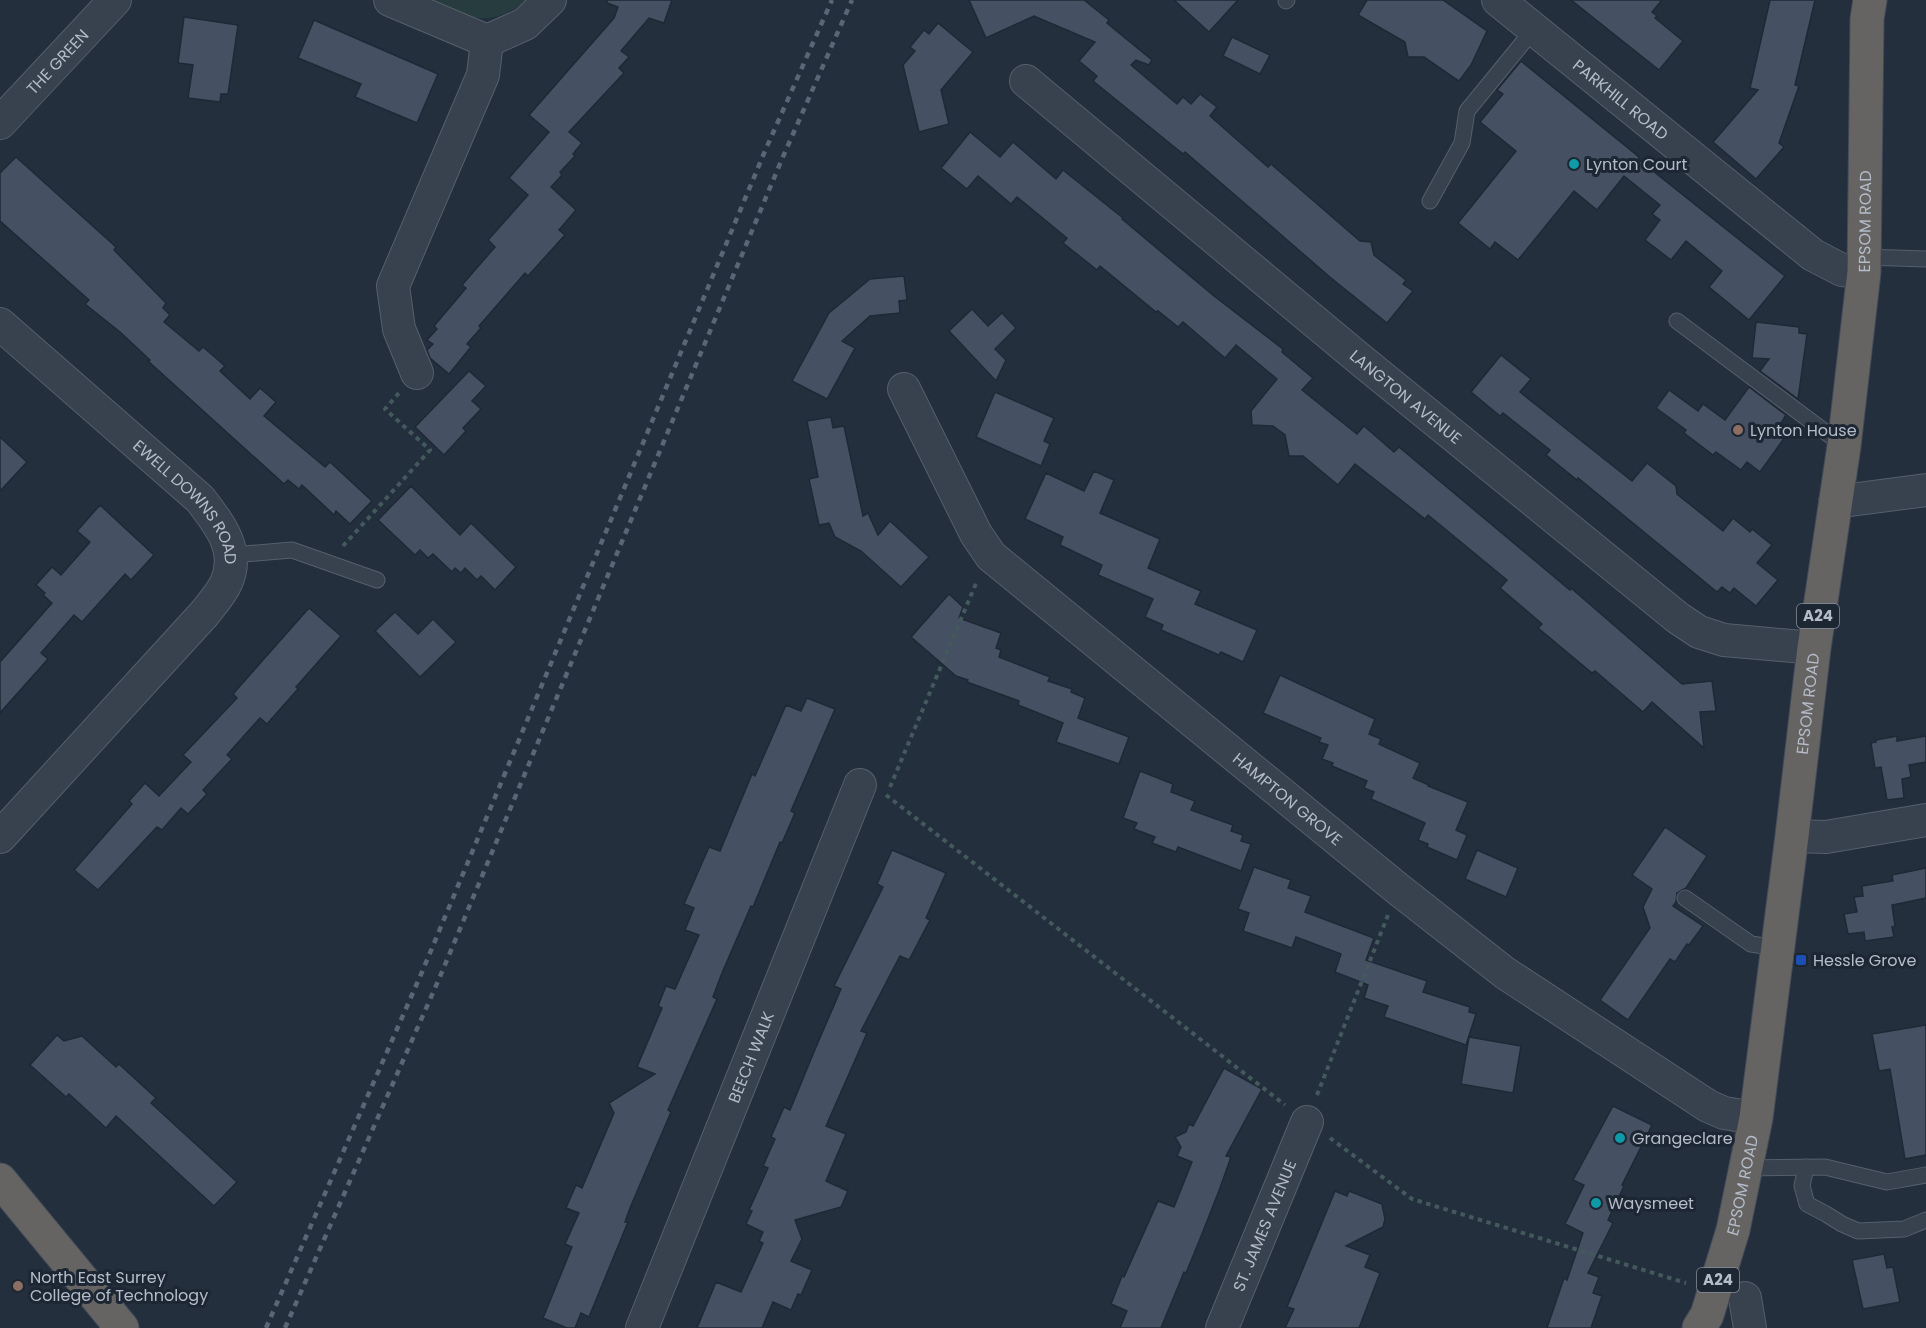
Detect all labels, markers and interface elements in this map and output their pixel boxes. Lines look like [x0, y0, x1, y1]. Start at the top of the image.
street label: THE GREEN [21, 24, 94, 100]
street label: PARKHILL ROAD [1568, 54, 1673, 146]
place label: Lynton Court [1586, 153, 1688, 176]
marker: Lynton Court [1567, 157, 1581, 171]
street label: EPSOM ROAD [1853, 170, 1877, 273]
street label: LANGTON AVENUE [1345, 345, 1467, 450]
place label: Lynton House [1750, 419, 1857, 442]
marker: Lynton House [1731, 423, 1745, 437]
street label: EWELL DOWNS ROAD [128, 435, 242, 565]
road number: A24 [1797, 604, 1839, 628]
street label: EPSOM ROAD [1791, 652, 1825, 756]
street label: HAMPTON GROVE [1228, 747, 1347, 851]
place label: Hessle Grove [1813, 949, 1916, 972]
marker: Hessle Grove [1794, 953, 1808, 967]
street label: BEECH WALK [723, 1008, 780, 1106]
place label: Grangeclare [1632, 1127, 1733, 1150]
marker: Grangeclare [1613, 1131, 1627, 1145]
street label: EPSOM ROAD [1721, 1133, 1764, 1238]
street label: ST. JAMES AVENUE [1227, 1156, 1302, 1295]
place label: Waysmeet [1608, 1192, 1694, 1215]
marker: Waysmeet [1589, 1196, 1603, 1210]
place label: North East Surrey College of Technology [30, 1266, 208, 1307]
road number: A24 [1697, 1268, 1739, 1292]
marker: North East Surrey College of Technology [11, 1279, 25, 1293]

